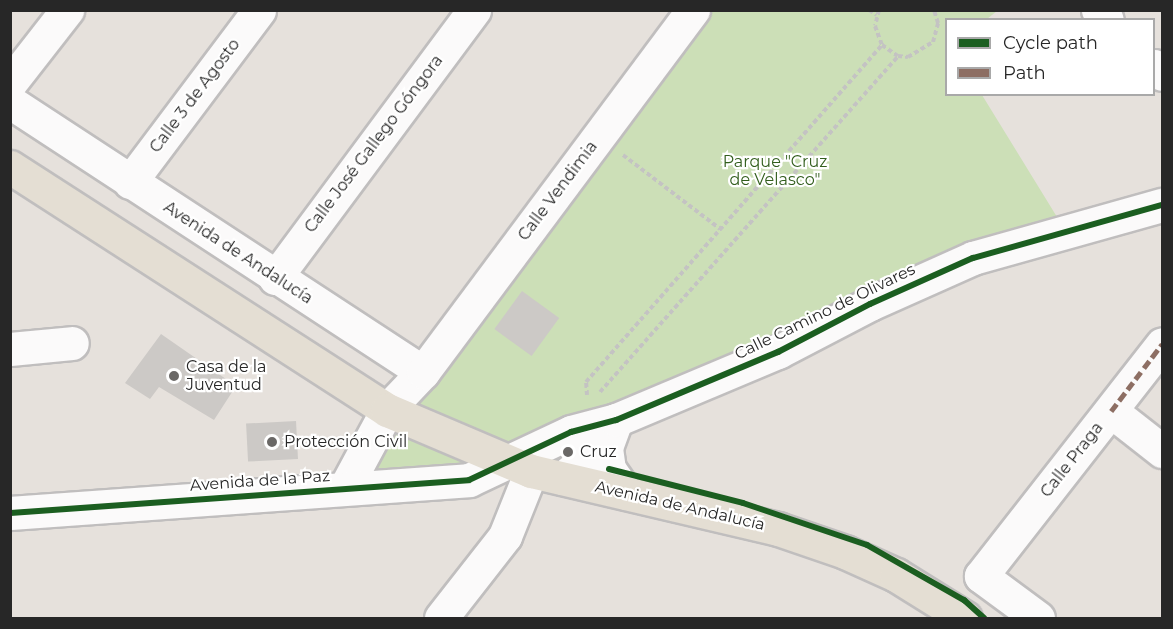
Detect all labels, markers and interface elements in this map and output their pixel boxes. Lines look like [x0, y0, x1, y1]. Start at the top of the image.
legend [945, 18, 1155, 96]
text: Cycle path [1003, 32, 1098, 54]
street label: Calle 3 de Agosto [146, 35, 244, 157]
street label: Calle José Gallego Góngora [301, 51, 447, 237]
text: Path [1003, 62, 1046, 84]
street label: Calle Vendimia [514, 137, 602, 245]
park label: Parque "Cruz de Velasco" [723, 152, 827, 190]
street label: Avenida de Andalucía [160, 198, 316, 308]
street label: Calle Camino de Olivares [732, 260, 918, 364]
place label: Casa de la Juventud [186, 357, 267, 395]
marker: Casa de la Juventud [167, 369, 181, 383]
street label: Calle Praga [1037, 419, 1107, 501]
place label: Protección Civil [284, 432, 407, 452]
marker: Protección Civil [265, 435, 279, 449]
place label: Cruz [580, 442, 617, 462]
marker: Cruz [561, 445, 575, 459]
street label: Avenida de la Paz [189, 467, 331, 495]
street label: Avenida de Andalucía [593, 477, 767, 535]

